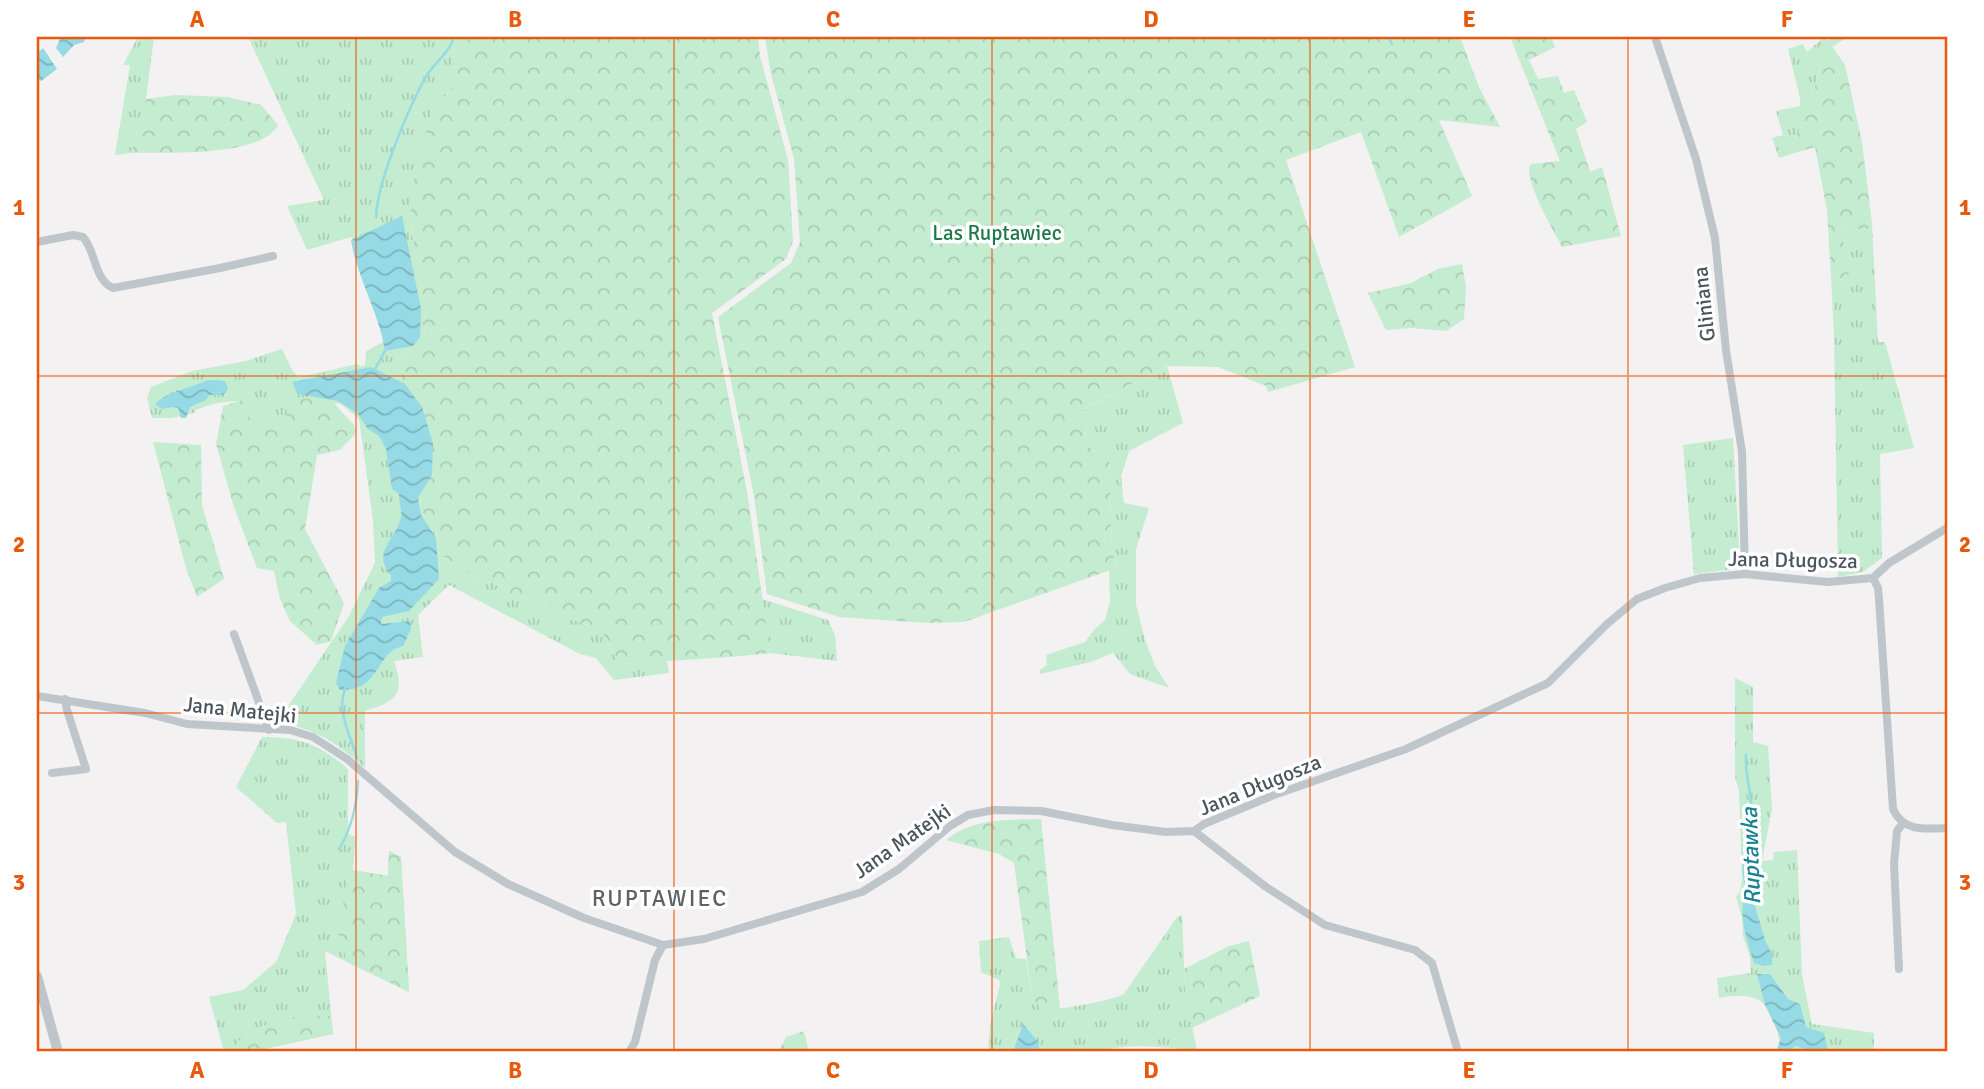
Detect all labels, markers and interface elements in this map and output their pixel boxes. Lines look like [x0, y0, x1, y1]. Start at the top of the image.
text: A [190, 5, 205, 34]
text: B [508, 5, 522, 34]
text: C [826, 5, 840, 34]
text: D [1143, 5, 1159, 34]
text: E [1462, 5, 1476, 34]
text: F [1781, 5, 1793, 34]
text: 1 [13, 193, 25, 222]
text: 1 [1959, 193, 1971, 222]
park label: Las Ruptawiec [932, 220, 1062, 246]
street label: Gliniana [1687, 265, 1721, 343]
text: 2 [13, 530, 25, 559]
text: 2 [1959, 530, 1971, 559]
street label: Jana Długosza [1728, 546, 1858, 574]
street label: Jana Matejki [182, 691, 298, 729]
street label: Jana Długosza [1195, 749, 1325, 821]
street label: Jana Matejki [848, 798, 956, 884]
water label: Ruptawka [1735, 806, 1767, 905]
text: 3 [13, 868, 25, 897]
text: 3 [1959, 868, 1971, 897]
district label: RUPTAWIEC [592, 884, 728, 913]
text: A [190, 1056, 205, 1085]
text: B [508, 1056, 522, 1085]
text: C [826, 1056, 840, 1085]
text: D [1143, 1056, 1159, 1085]
text: E [1462, 1056, 1476, 1085]
text: F [1781, 1056, 1793, 1085]

